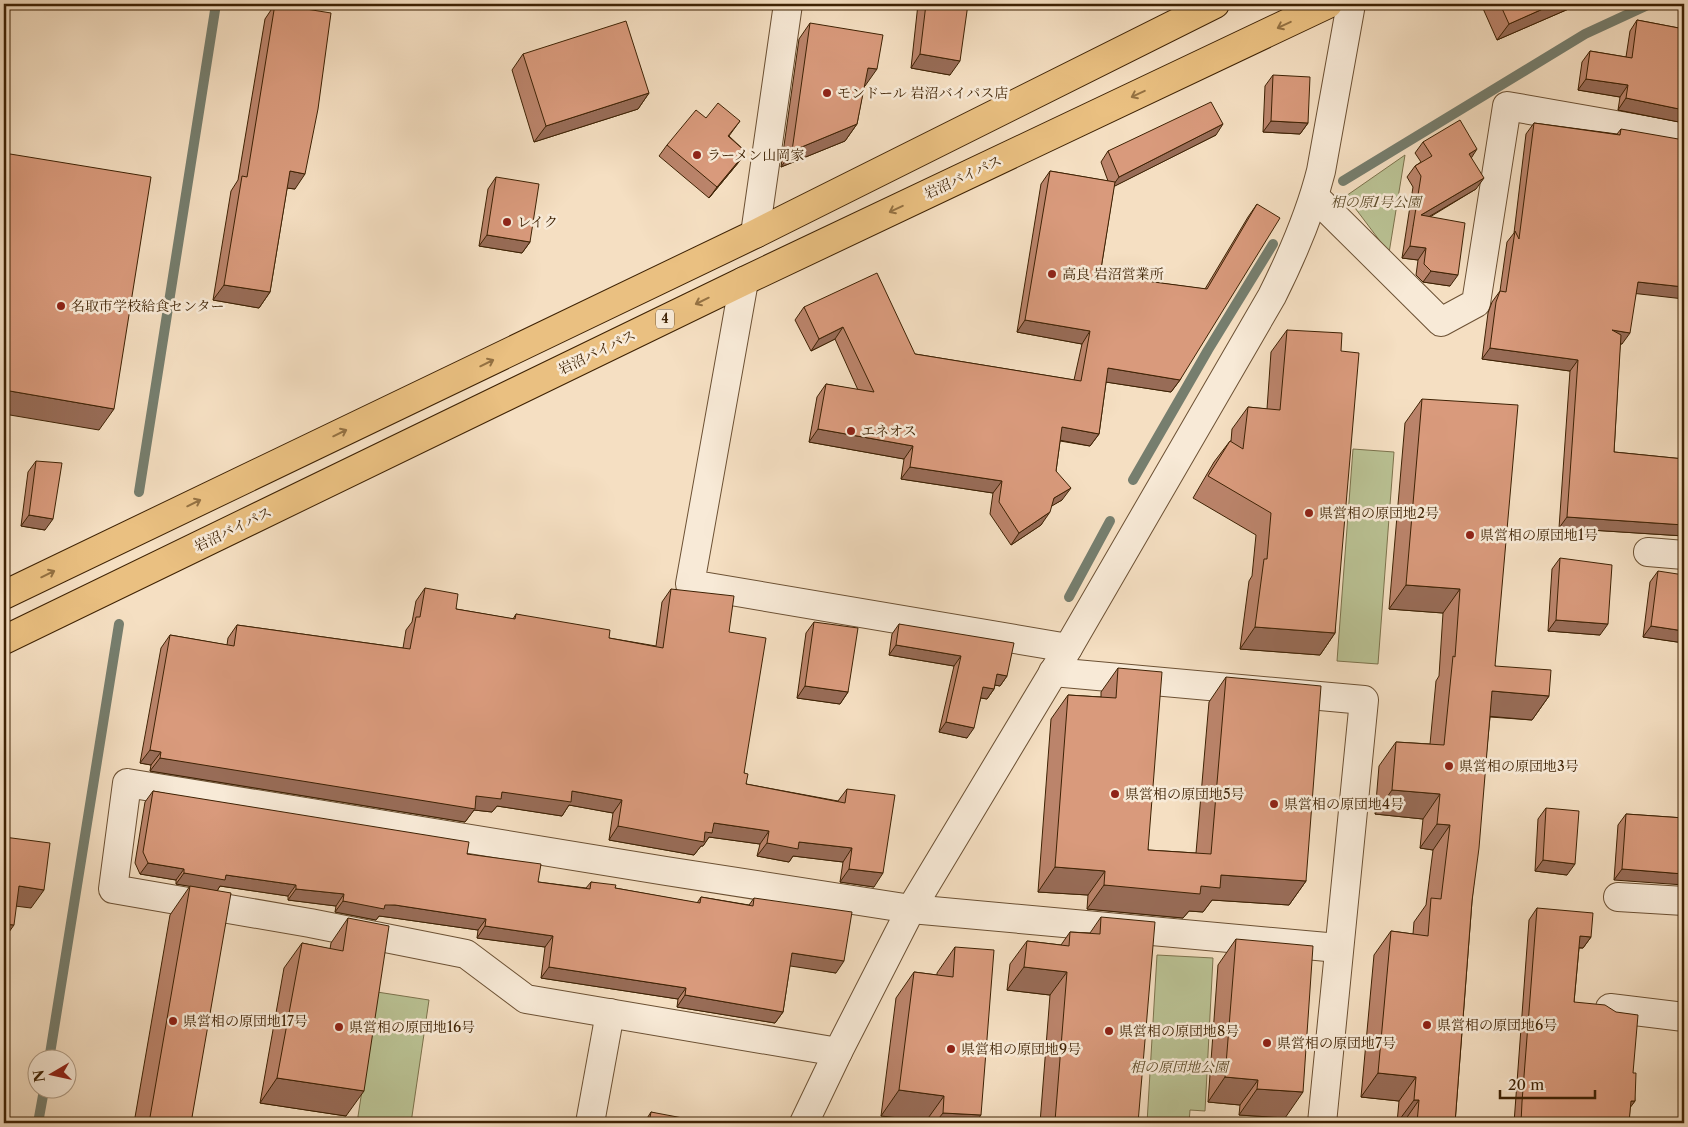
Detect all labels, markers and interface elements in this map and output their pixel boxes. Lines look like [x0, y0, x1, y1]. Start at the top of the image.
one-way arrow [1277, 20, 1292, 30]
place label: モンドール 岩沼バイパス店 [837, 84, 1008, 102]
marker: モンドール 岩沼バイパス店 [821, 87, 833, 99]
one-way arrow [1131, 90, 1146, 100]
place label: ラーメン山岡家 [707, 146, 804, 164]
marker: ラーメン山岡家 [691, 149, 703, 161]
street label: 岩沼バイパス [921, 151, 1005, 203]
park label: 相の原1号公園 [1331, 193, 1423, 211]
one-way arrow [889, 205, 904, 214]
place label: レイク [517, 213, 558, 231]
marker: レイク [501, 216, 513, 228]
place label: 高良 岩沼営業所 [1062, 265, 1164, 283]
marker: 高良 岩沼営業所 [1046, 268, 1058, 280]
place label: 名取市学校給食センター [71, 297, 224, 315]
one-way arrow [695, 297, 710, 307]
marker: 名取市学校給食センター [55, 300, 67, 312]
road number: 4 [656, 310, 674, 328]
street label: 岩沼バイパス [555, 326, 639, 378]
one-way arrow [479, 357, 494, 367]
place label: エネオス [861, 422, 917, 440]
marker: エネオス [845, 425, 857, 437]
one-way arrow [333, 427, 348, 437]
one-way arrow [186, 498, 201, 507]
street label: 岩沼バイパス [191, 503, 275, 555]
place label: 県営相の原団地2号 [1319, 504, 1439, 522]
marker: 県営相の原団地2号 [1303, 507, 1315, 519]
place label: 県営相の原団地1号 [1480, 526, 1598, 544]
marker: 県営相の原団地1号 [1464, 529, 1476, 541]
one-way arrow [40, 568, 55, 578]
place label: 県営相の原団地3号 [1459, 757, 1579, 775]
marker: 県営相の原団地3号 [1443, 760, 1455, 772]
place label: 県営相の原団地5号 [1125, 785, 1245, 803]
marker: 県営相の原団地5号 [1109, 788, 1121, 800]
place label: 県営相の原団地4号 [1284, 795, 1404, 813]
marker: 県営相の原団地4号 [1268, 798, 1280, 810]
place label: 県営相の原団地17号 [183, 1012, 308, 1030]
marker: 県営相の原団地17号 [167, 1015, 179, 1027]
place label: 県営相の原団地6号 [1437, 1016, 1557, 1034]
place label: 県営相の原団地16号 [349, 1018, 475, 1036]
marker: 県営相の原団地6号 [1421, 1019, 1433, 1031]
marker: 県営相の原団地16号 [333, 1021, 345, 1033]
place label: 県営相の原団地8号 [1119, 1022, 1239, 1040]
marker: 県営相の原団地8号 [1103, 1025, 1115, 1037]
place label: 県営相の原団地7号 [1277, 1034, 1396, 1052]
marker: 県営相の原団地7号 [1261, 1037, 1273, 1049]
place label: 県営相の原団地9号 [961, 1040, 1081, 1058]
marker: 県営相の原団地9号 [945, 1043, 957, 1055]
north arrow [28, 1050, 78, 1100]
park label: 相の原団地公園 [1130, 1058, 1230, 1076]
scale bar [1500, 1067, 1596, 1099]
text: N [29, 1069, 49, 1083]
text: 20 m [1508, 1075, 1544, 1094]

